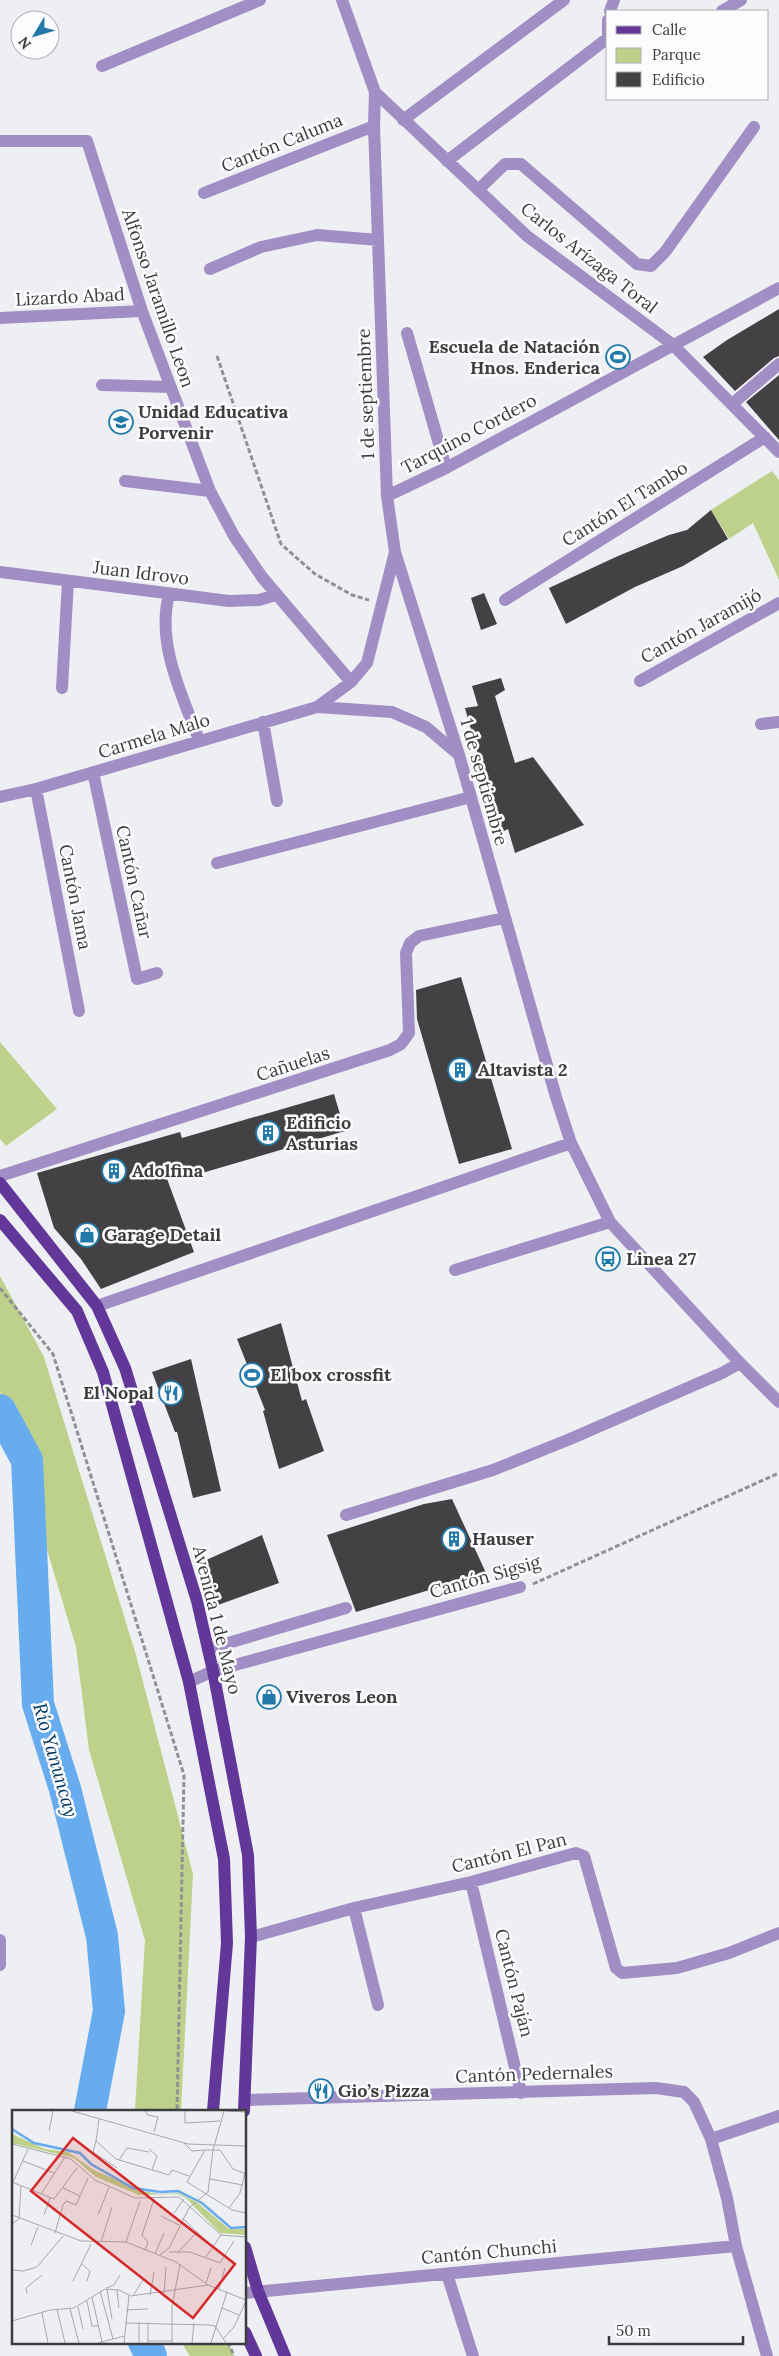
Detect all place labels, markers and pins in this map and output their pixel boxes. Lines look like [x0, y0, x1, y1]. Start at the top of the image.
place label: Escuela de Natación Hnos. Enderica [429, 335, 601, 379]
sports icon: Escuela de Natación Hnos. Enderica [605, 344, 631, 370]
place label: Unidad Educativa Porvenir [138, 400, 289, 444]
school or university icon: Unidad Educativa Porvenir [108, 409, 134, 435]
building icon: Altavista 2 [447, 1057, 473, 1083]
place label: Altavista 2 [478, 1058, 568, 1081]
place label: Edificio Asturias [286, 1111, 358, 1155]
building icon: Edificio Asturias [255, 1120, 281, 1146]
building icon: Adolfina [101, 1158, 127, 1184]
place label: Adolfina [132, 1159, 204, 1182]
shop icon: Garage Detail [74, 1222, 100, 1248]
place label: Garage Detail [104, 1223, 221, 1246]
bus stop icon: Linea 27 [595, 1246, 621, 1272]
place label: Linea 27 [626, 1247, 697, 1270]
sports icon: El box crossfit [239, 1362, 265, 1388]
place label: El box crossfit [270, 1363, 392, 1386]
restaurant icon: El Nopal [158, 1380, 184, 1406]
place label: El Nopal [83, 1381, 154, 1404]
building icon: Hauser [441, 1526, 467, 1552]
place label: Hauser [472, 1527, 534, 1550]
shop icon: Viveros Leon [256, 1684, 282, 1710]
place label: Viveros Leon [286, 1685, 398, 1708]
restaurant icon: Gio’s Pizza [308, 2078, 334, 2104]
place label: Gio’s Pizza [338, 2079, 430, 2102]

